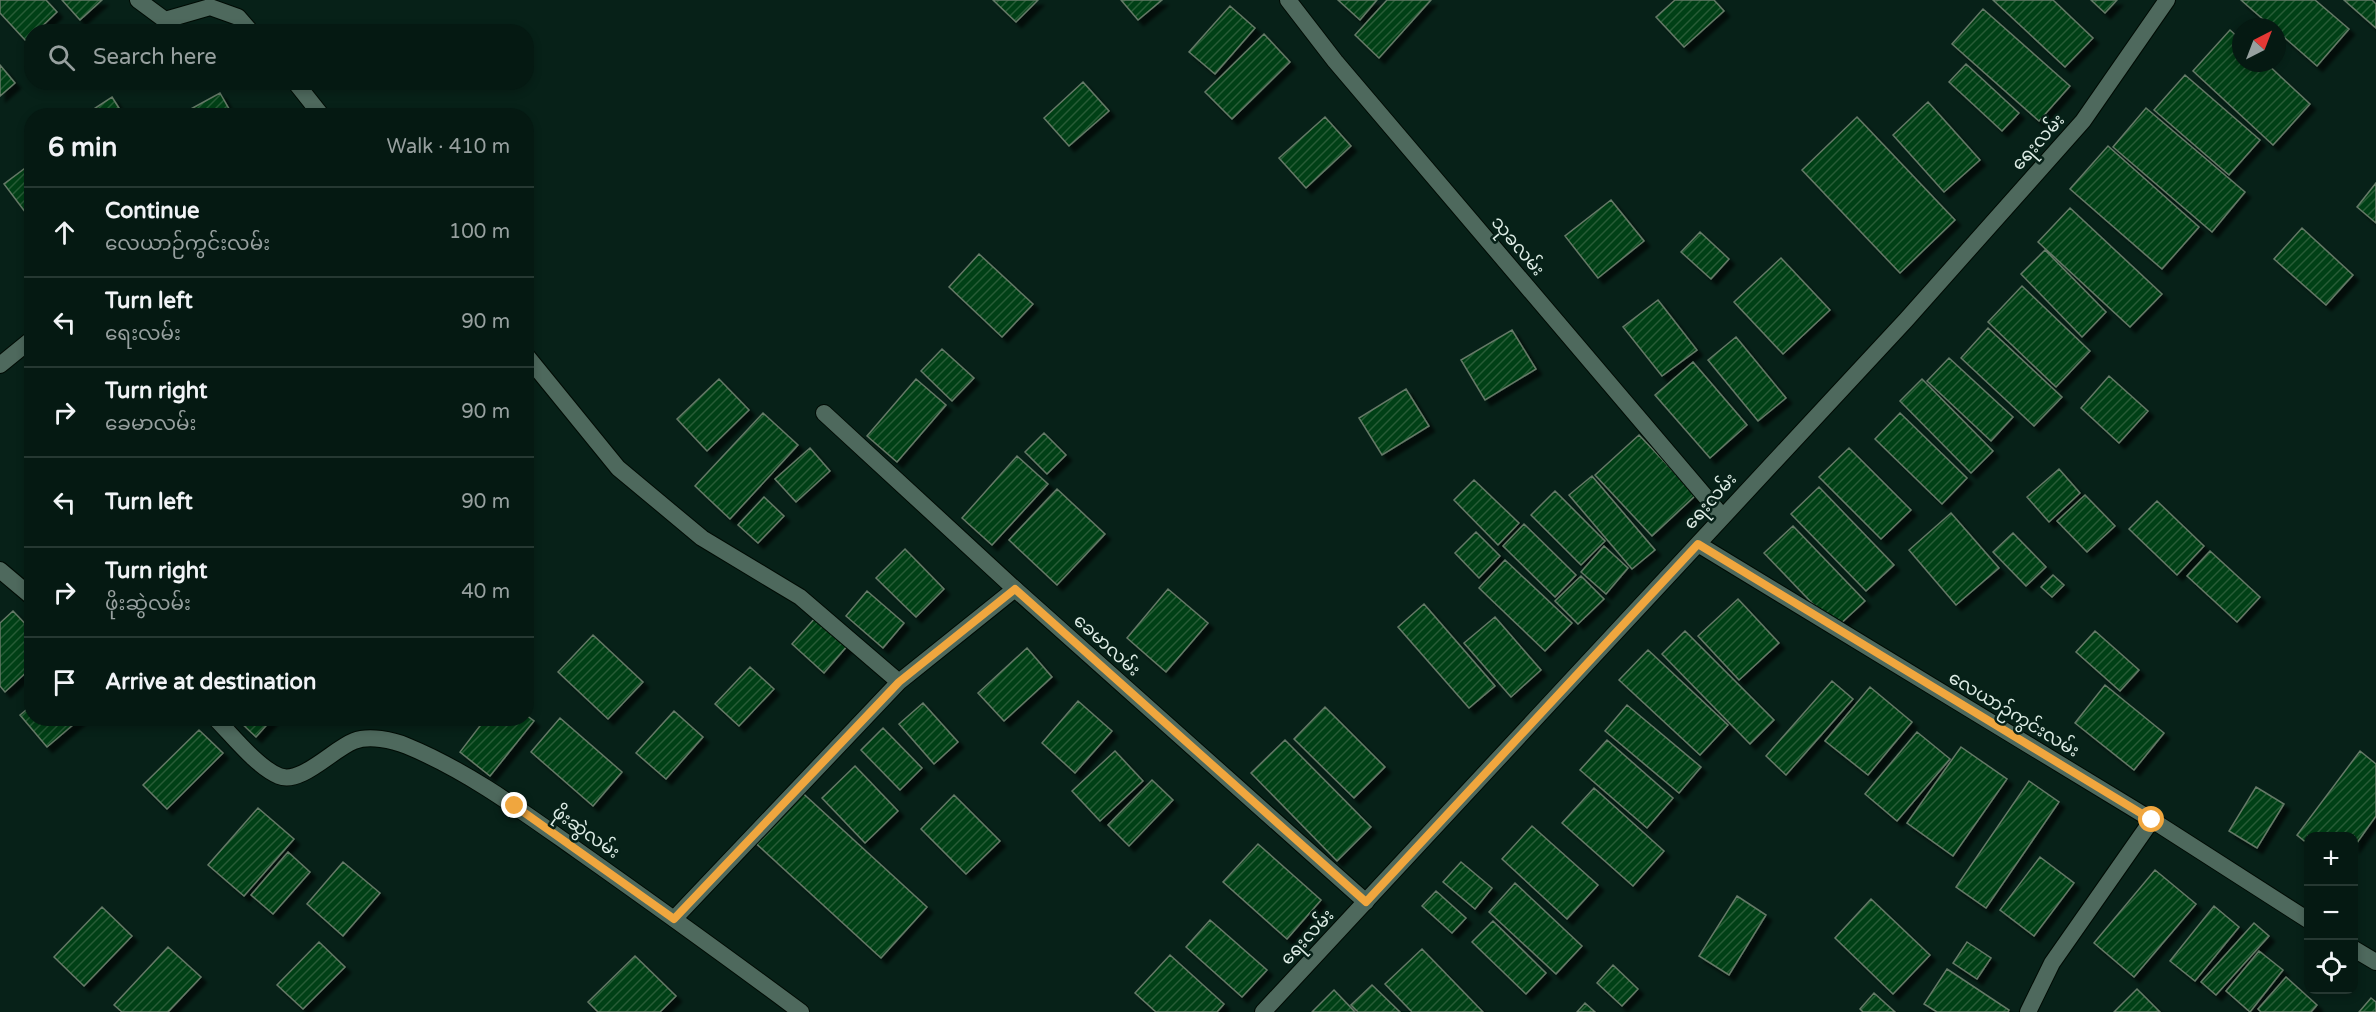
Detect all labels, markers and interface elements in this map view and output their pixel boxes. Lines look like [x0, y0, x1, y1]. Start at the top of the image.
north arrow [2232, 18, 2286, 72]
search box [24, 24, 534, 90]
icon: search [45, 41, 78, 74]
text: Search here [93, 44, 217, 70]
street label: ရေးလမ်း [2005, 108, 2072, 177]
text: 6 min [48, 132, 117, 163]
text: Walk · 410 m [387, 135, 510, 159]
text: Continue [105, 198, 200, 224]
street label: သုခလမ်း [1484, 210, 1551, 283]
icon: ahead [48, 216, 81, 249]
text: 100 m [449, 220, 510, 244]
text: လေယာဉ်ကွင်းလမ်း [105, 232, 270, 256]
text: Turn left [105, 288, 193, 314]
icon: left [48, 306, 81, 339]
text: 90 m [461, 310, 510, 334]
text: ရေးလမ်း [105, 322, 181, 346]
text: Turn right [105, 378, 207, 404]
icon: right [48, 396, 81, 429]
text: 90 m [461, 400, 510, 424]
text: ခေမာလမ်း [105, 412, 196, 436]
street label: ရေးလမ်း [1677, 467, 1744, 536]
icon: left [48, 486, 81, 519]
text: Turn left [105, 489, 193, 515]
text: 90 m [461, 490, 510, 514]
text: Turn right [105, 558, 207, 584]
icon: right [48, 576, 81, 609]
text: 40 m [461, 580, 510, 604]
text: ဖိုးဆွဲလမ်း [105, 592, 191, 616]
street label: ခေမာလမ်း [1069, 608, 1146, 681]
street label: လေယာဉ်ကွင်းလမ်း [1943, 665, 2084, 765]
icon: arrive [48, 666, 81, 699]
text: Arrive at destination [105, 669, 316, 695]
route end [501, 792, 527, 818]
street label: ဖိုးဆွဲလမ်း [546, 798, 626, 866]
route start [2138, 806, 2164, 832]
map controls [2304, 832, 2358, 994]
button: + [2304, 832, 2358, 886]
button: − [2304, 886, 2358, 940]
street label: ရေးလမ်း [1274, 903, 1341, 972]
button: locate [2304, 940, 2358, 994]

